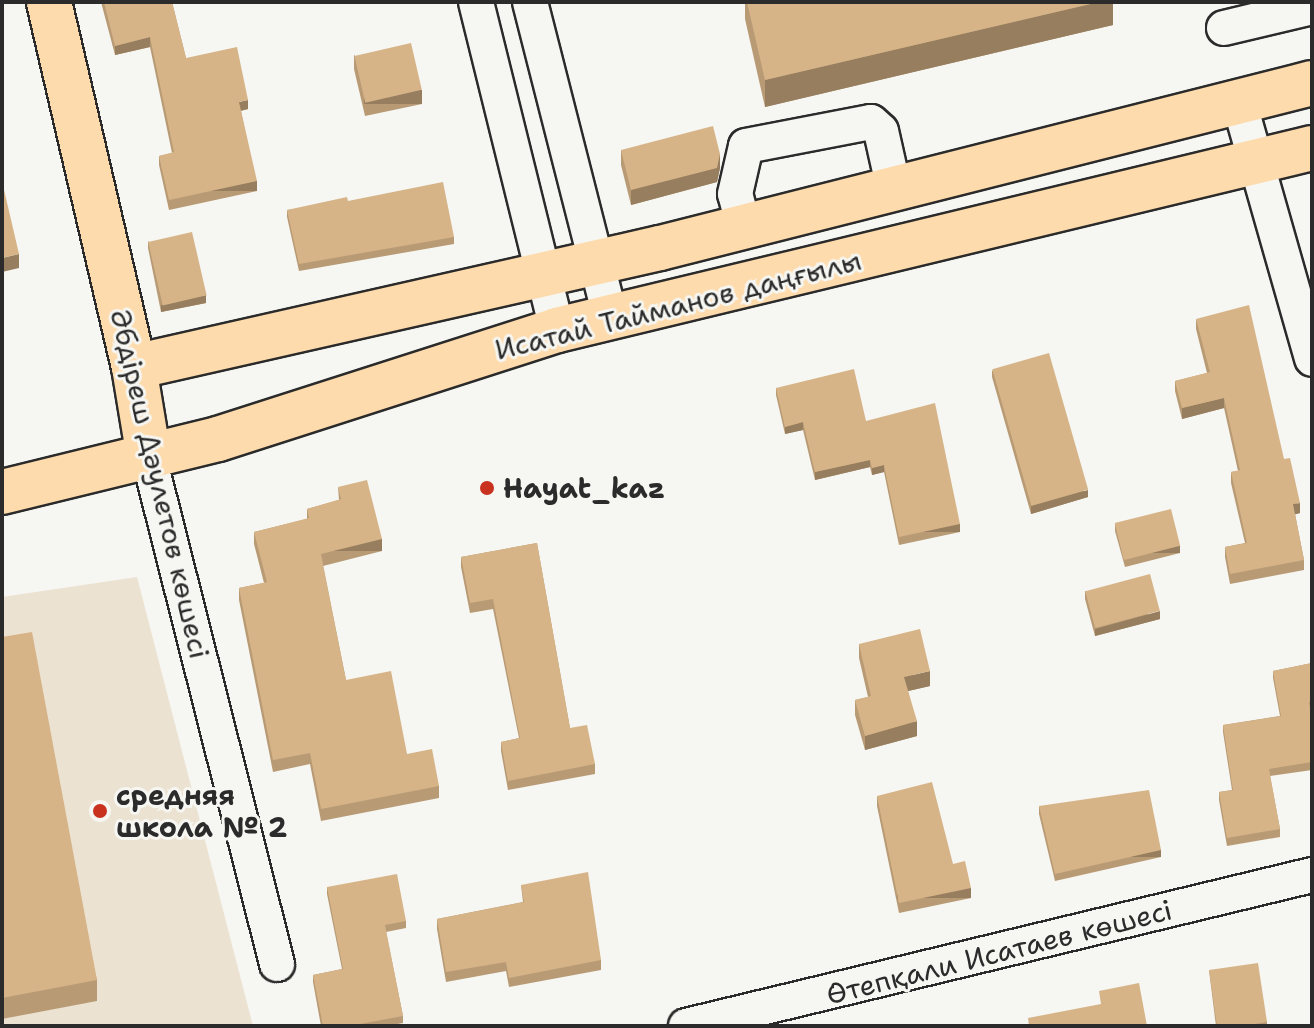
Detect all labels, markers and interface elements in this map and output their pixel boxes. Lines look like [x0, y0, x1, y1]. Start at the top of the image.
street label: Исатай Тайманов даңғылы [491, 243, 865, 367]
street label: Әбдіреш Дәулетов көшесі [103, 306, 217, 662]
place label: Hayat_kaz [503, 471, 665, 505]
marker: Hayat_kaz [478, 479, 496, 497]
place label: cредняя школа № 2 [116, 778, 287, 844]
marker: cредняя школа № 2 [91, 802, 109, 820]
street label: Өтепқали Исатаев көшесі [823, 893, 1175, 1011]

